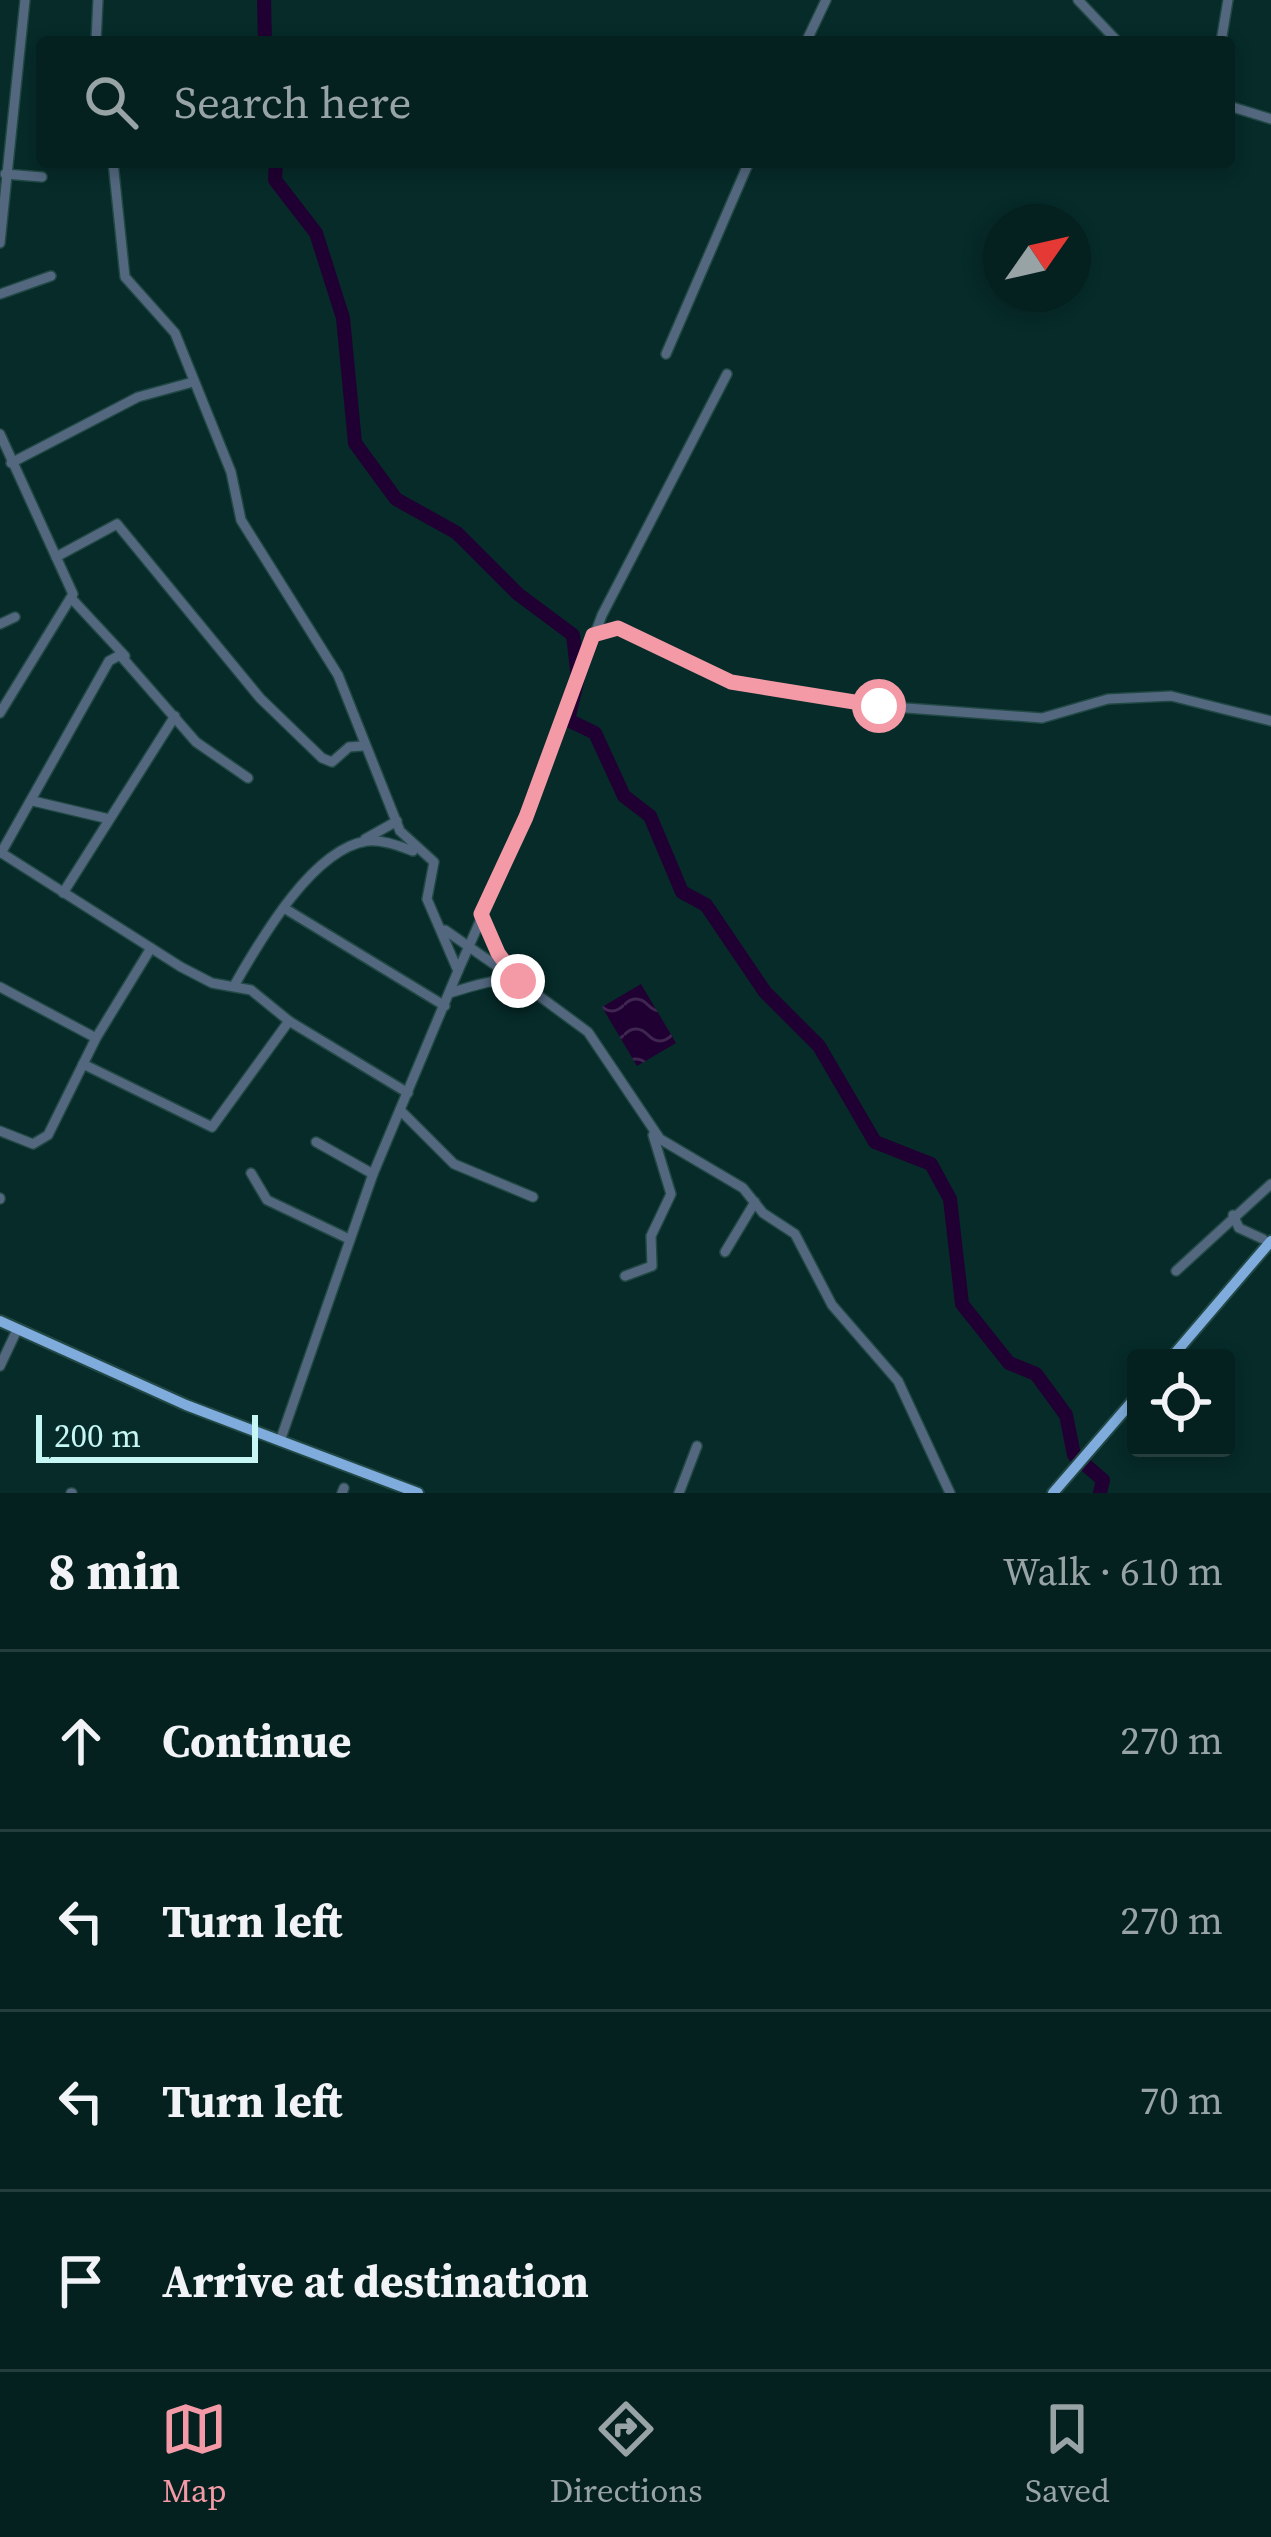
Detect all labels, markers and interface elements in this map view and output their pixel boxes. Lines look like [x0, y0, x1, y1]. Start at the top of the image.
search box [36, 36, 1235, 168]
icon: search [78, 69, 144, 135]
text: Search here [174, 71, 411, 133]
north arrow [983, 204, 1091, 312]
route start [852, 679, 906, 733]
route end [491, 954, 545, 1008]
map controls [1127, 1349, 1235, 1457]
button: locate [1127, 1349, 1235, 1457]
scale bar [36, 1409, 258, 1462]
text: 200 m [54, 1413, 141, 1458]
text: 8 min [48, 1536, 180, 1606]
text: Walk · 610 m [1003, 1545, 1223, 1598]
icon: ahead [48, 1708, 114, 1774]
text: Continue [162, 1710, 351, 1772]
text: 270 m [1120, 1714, 1223, 1767]
icon: left [48, 1888, 114, 1954]
text: Turn left [162, 1890, 342, 1952]
text: 270 m [1120, 1894, 1223, 1947]
icon: left [48, 2068, 114, 2134]
text: Turn left [162, 2070, 342, 2132]
text: 70 m [1140, 2074, 1223, 2127]
icon: arrive [48, 2248, 114, 2314]
text: Arrive at destination [162, 2250, 589, 2312]
tab: Map [161, 2396, 227, 2513]
tab: Directions [550, 2396, 703, 2513]
tab: Saved [1025, 2396, 1110, 2513]

